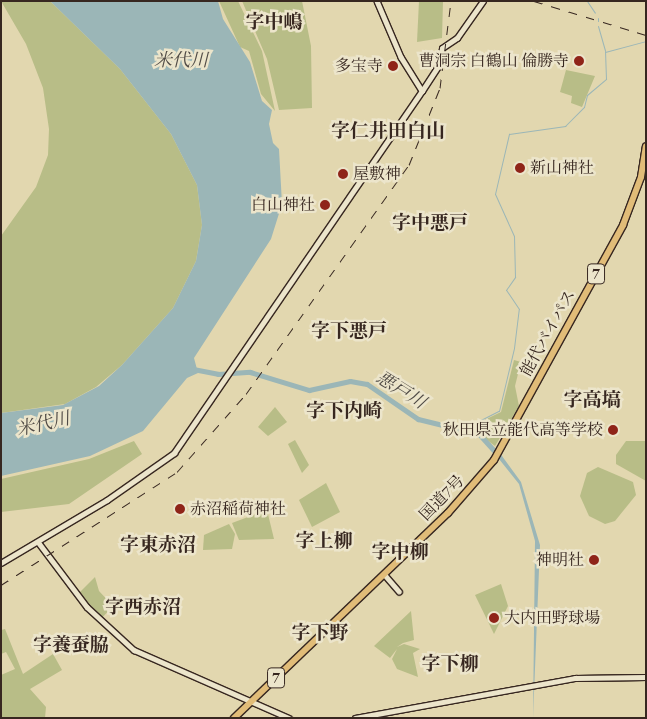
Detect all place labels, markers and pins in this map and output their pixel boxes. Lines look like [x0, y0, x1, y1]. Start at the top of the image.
place label: 曹洞宗 白鶴山 倫勝寺 [419, 51, 569, 71]
marker: 曹洞宗 白鶴山 倫勝寺 [573, 55, 585, 67]
place label: 多宝寺 [335, 56, 383, 76]
marker: 多宝寺 [387, 60, 399, 72]
place label: 新山神社 [530, 158, 594, 178]
marker: 新山神社 [514, 162, 526, 174]
place label: 屋敷神 [353, 164, 401, 184]
marker: 屋敷神 [337, 168, 349, 180]
place label: 白山神社 [251, 195, 315, 215]
marker: 白山神社 [319, 199, 331, 211]
place label: 秋田県立能代高等学校 [443, 420, 603, 440]
marker: 秋田県立能代高等学校 [607, 424, 619, 436]
place label: 赤沼稲荷神社 [190, 499, 286, 519]
marker: 赤沼稲荷神社 [174, 503, 186, 515]
place label: 神明社 [536, 550, 584, 570]
marker: 神明社 [588, 554, 600, 566]
place label: 大内田野球場 [504, 608, 600, 628]
marker: 大内田野球場 [488, 612, 500, 624]

